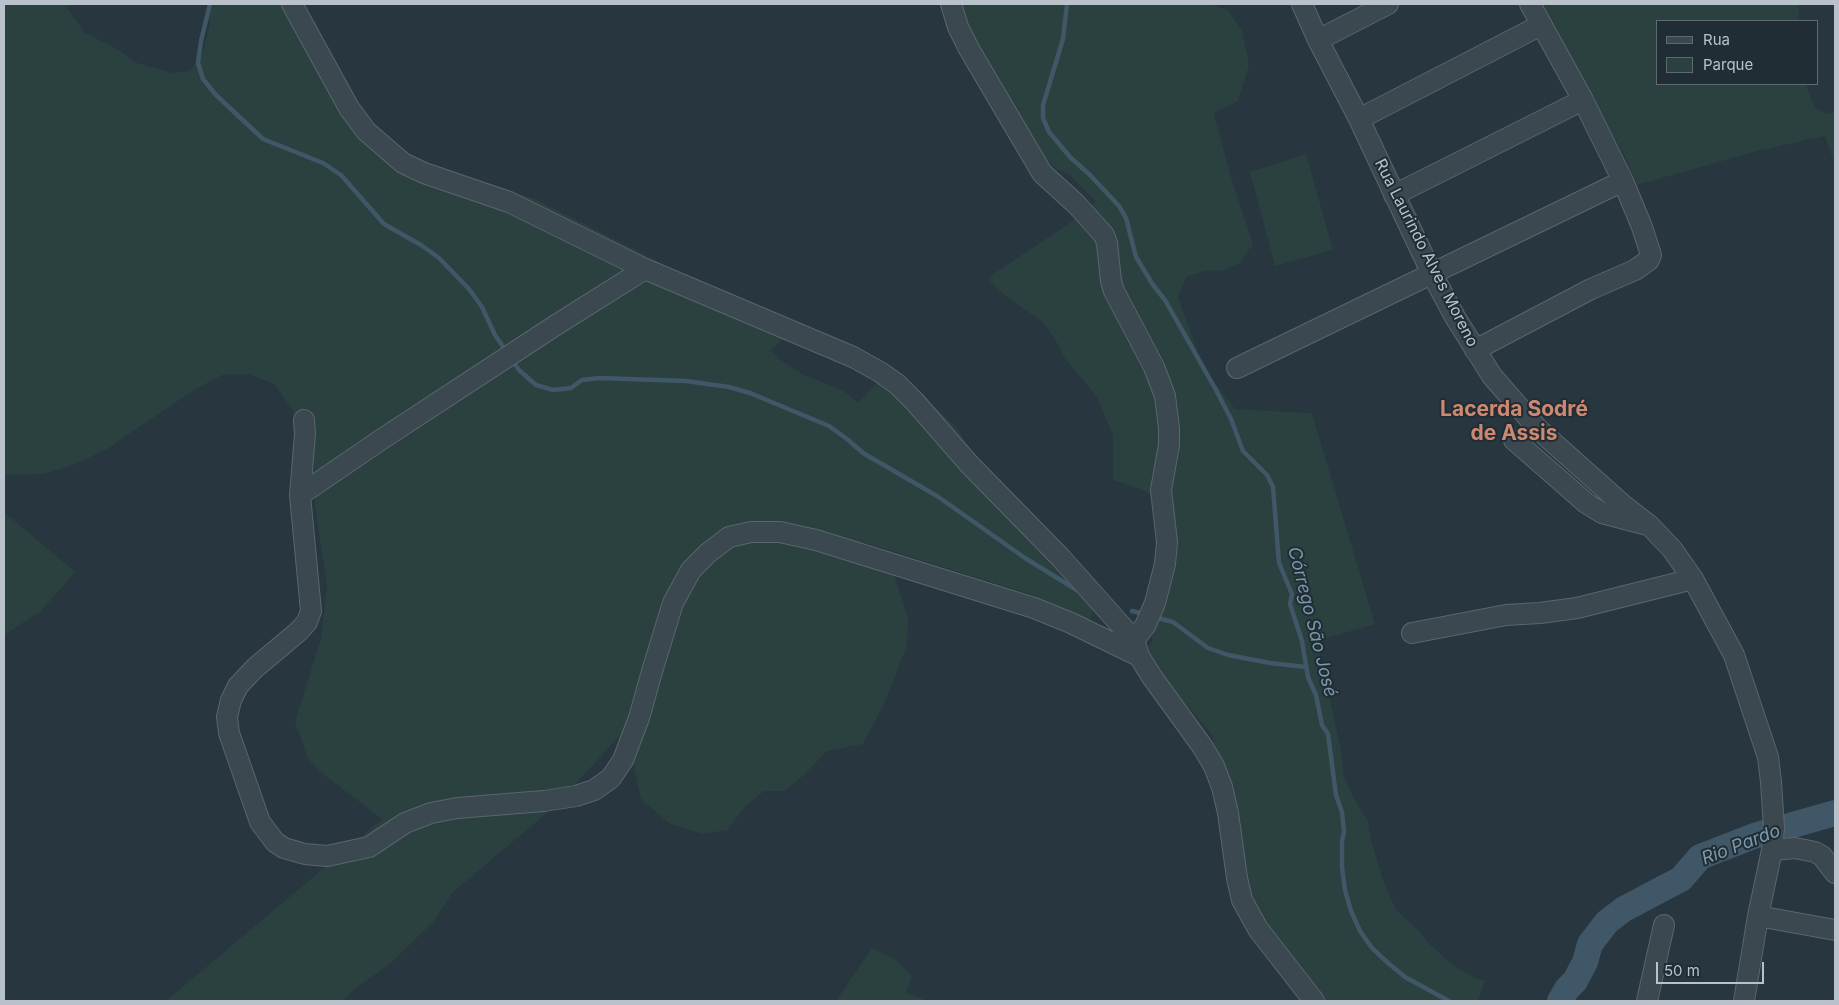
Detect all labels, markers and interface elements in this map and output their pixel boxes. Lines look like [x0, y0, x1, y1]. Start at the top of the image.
legend [1656, 20, 1819, 85]
text: Rua [1703, 30, 1730, 49]
text: Parque [1703, 55, 1753, 74]
street label: Rua Laurindo Alves Moreno [1370, 156, 1482, 350]
district label: Lacerda Sodré de Assis [1440, 397, 1588, 447]
water label: Córrego São José [1283, 545, 1341, 699]
water label: Rio Pardo [1699, 820, 1783, 870]
scale bar [1659, 952, 1766, 984]
text: 50 m [1664, 961, 1700, 980]

